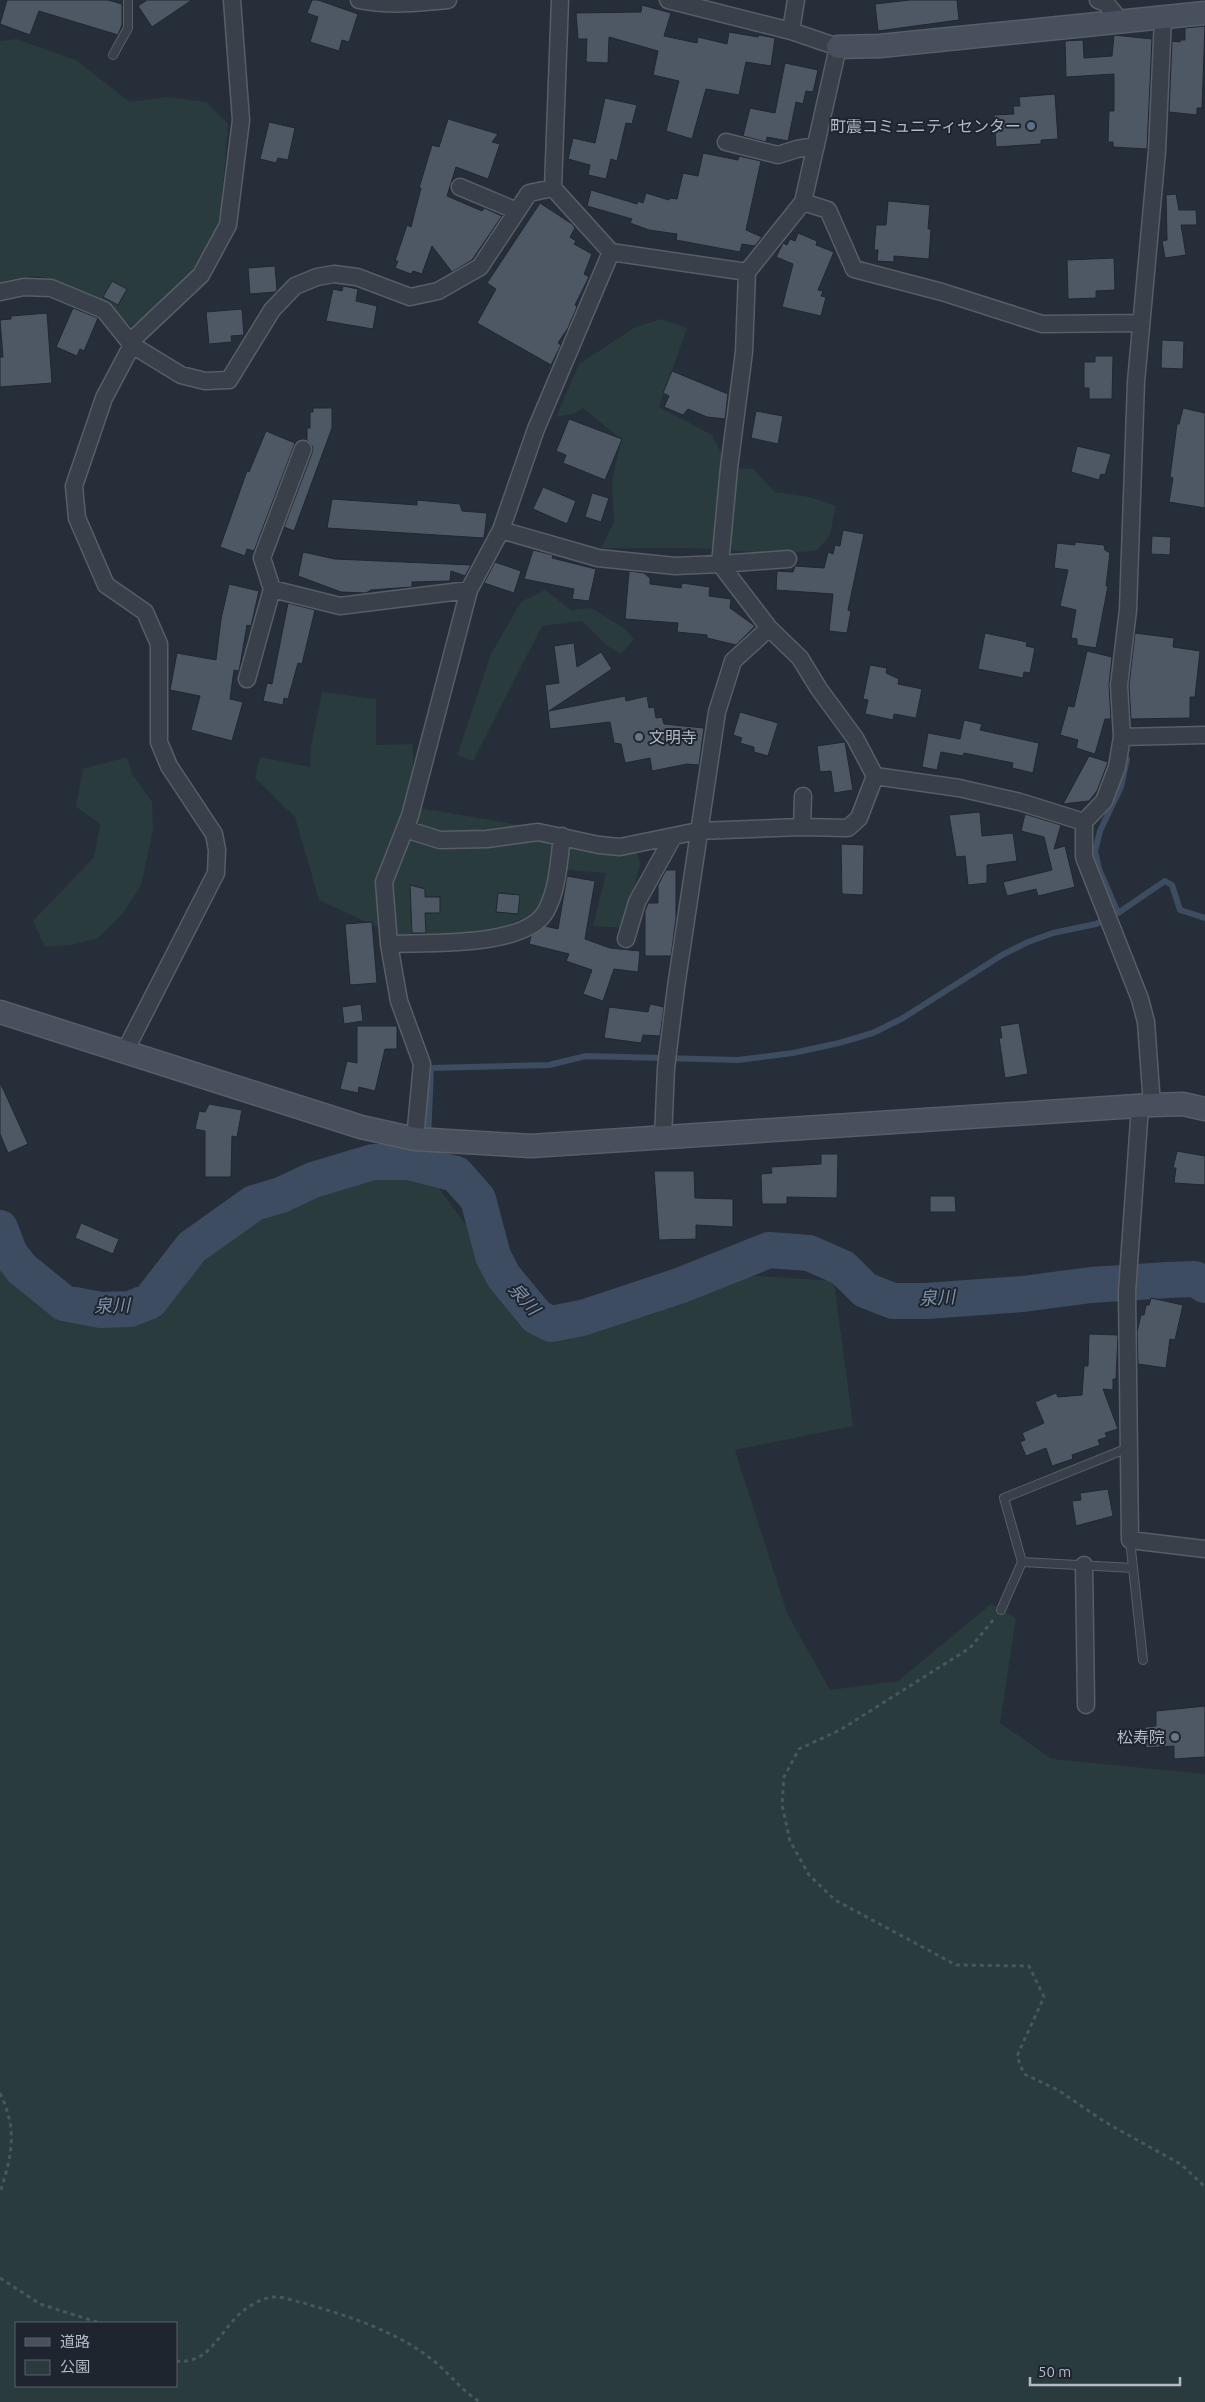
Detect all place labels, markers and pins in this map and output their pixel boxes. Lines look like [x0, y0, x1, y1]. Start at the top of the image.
place label: 町震コミュニティセンター [830, 117, 1021, 135]
marker: 町震コミュニティセンター [1025, 120, 1037, 132]
place label: 文明寺 [649, 728, 697, 746]
marker: 文明寺 [633, 731, 645, 743]
place label: 松寿院 [1117, 1728, 1165, 1746]
marker: 松寿院 [1169, 1731, 1181, 1743]

